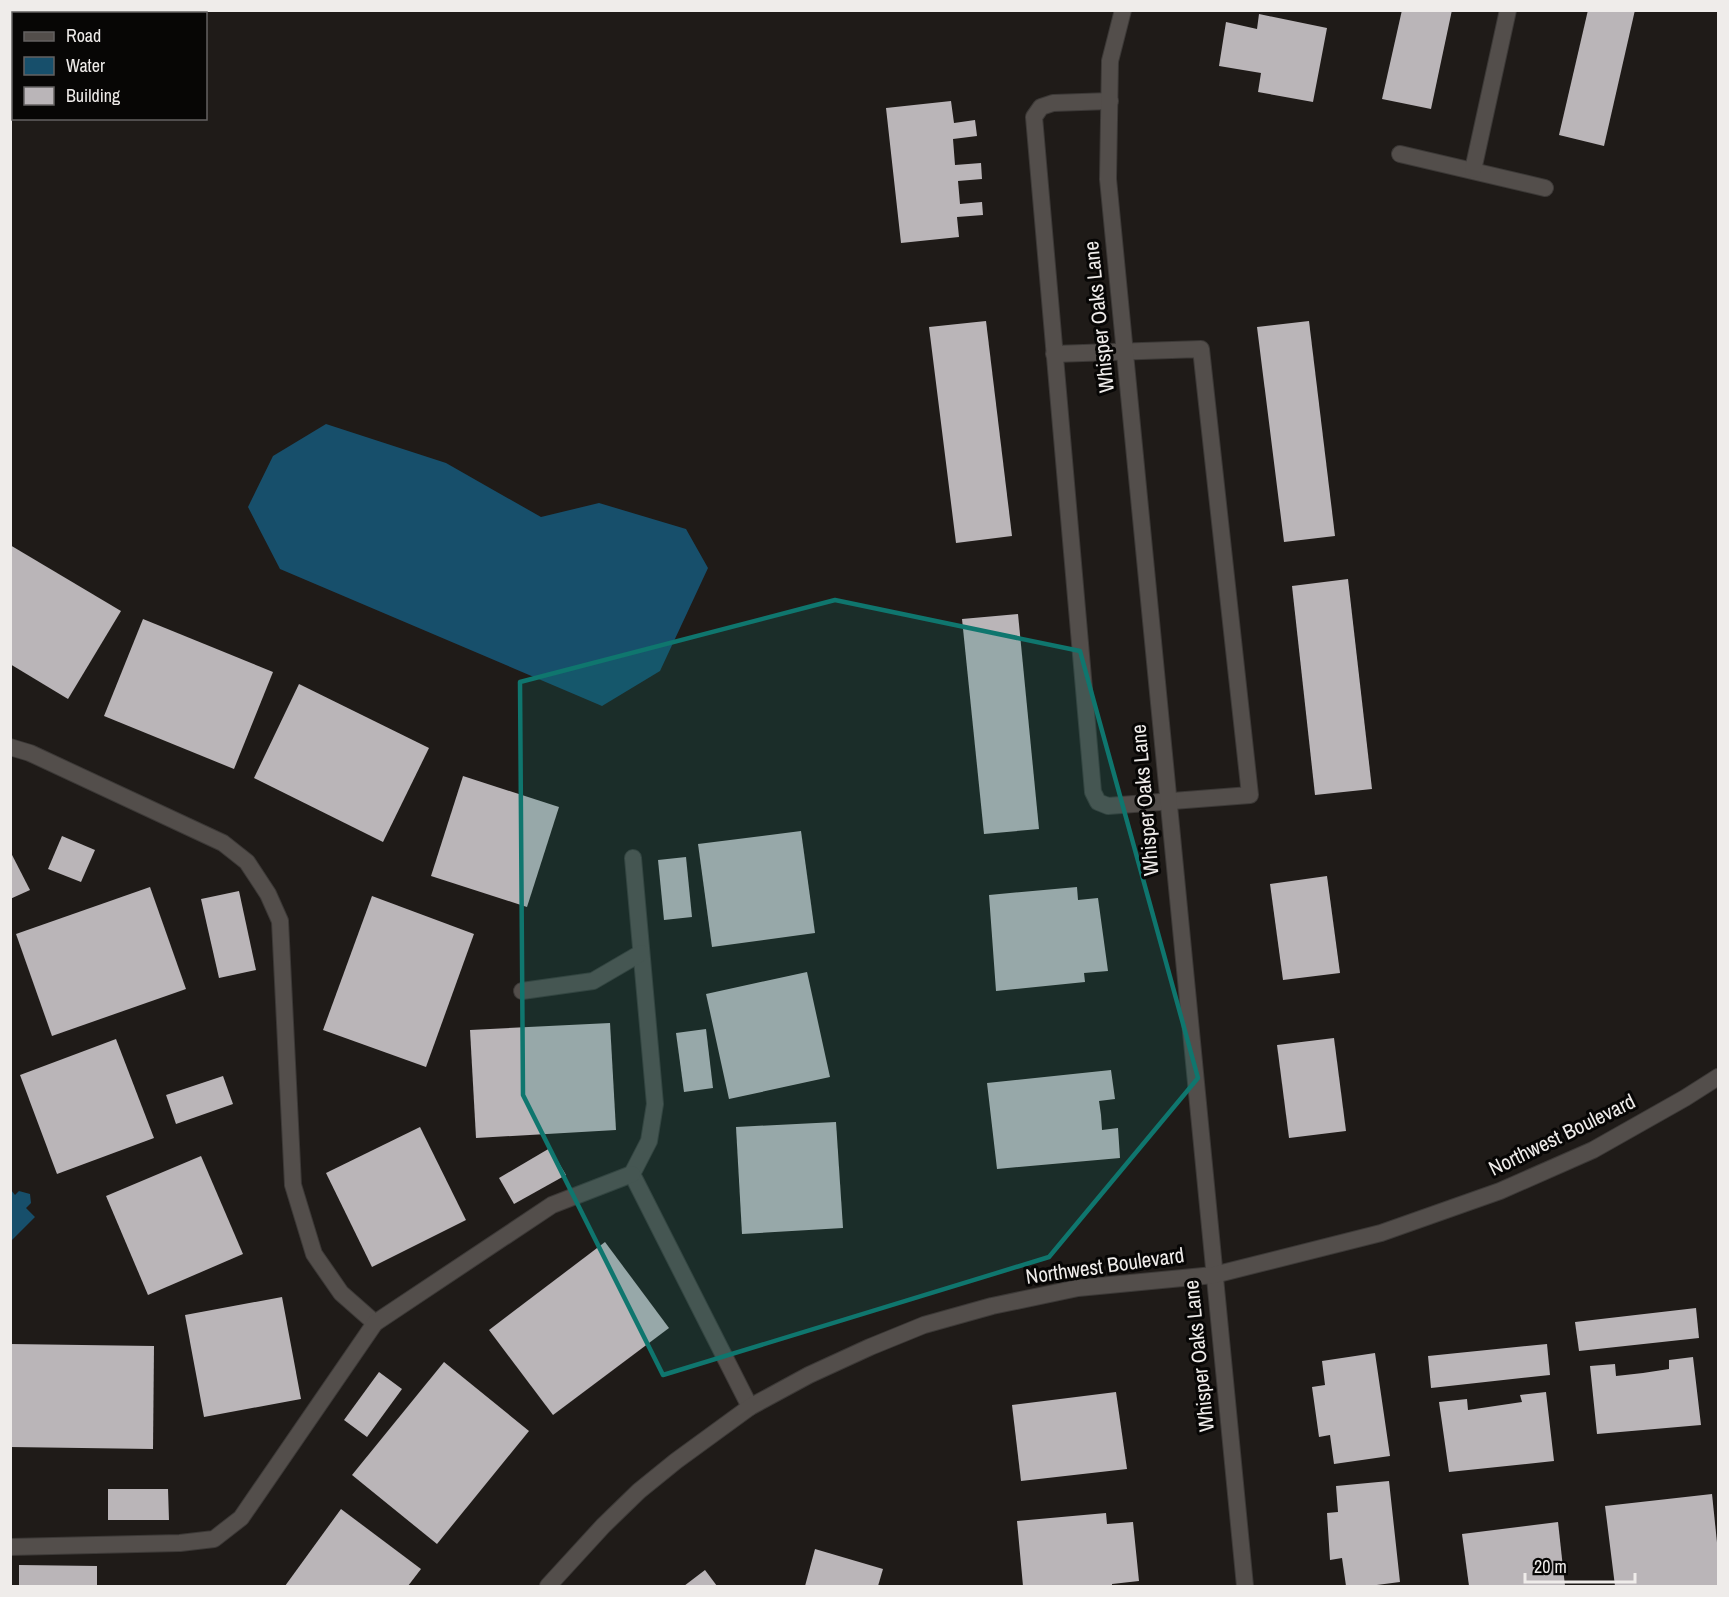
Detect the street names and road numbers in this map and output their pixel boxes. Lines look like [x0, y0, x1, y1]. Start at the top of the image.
street label: Whisper Oaks Lane [1076, 240, 1121, 394]
street label: Whisper Oaks Lane [1123, 723, 1166, 877]
street label: Northwest Boulevard [1484, 1086, 1640, 1183]
street label: Northwest Boulevard [1024, 1240, 1186, 1291]
street label: Whisper Oaks Lane [1176, 1279, 1221, 1433]

